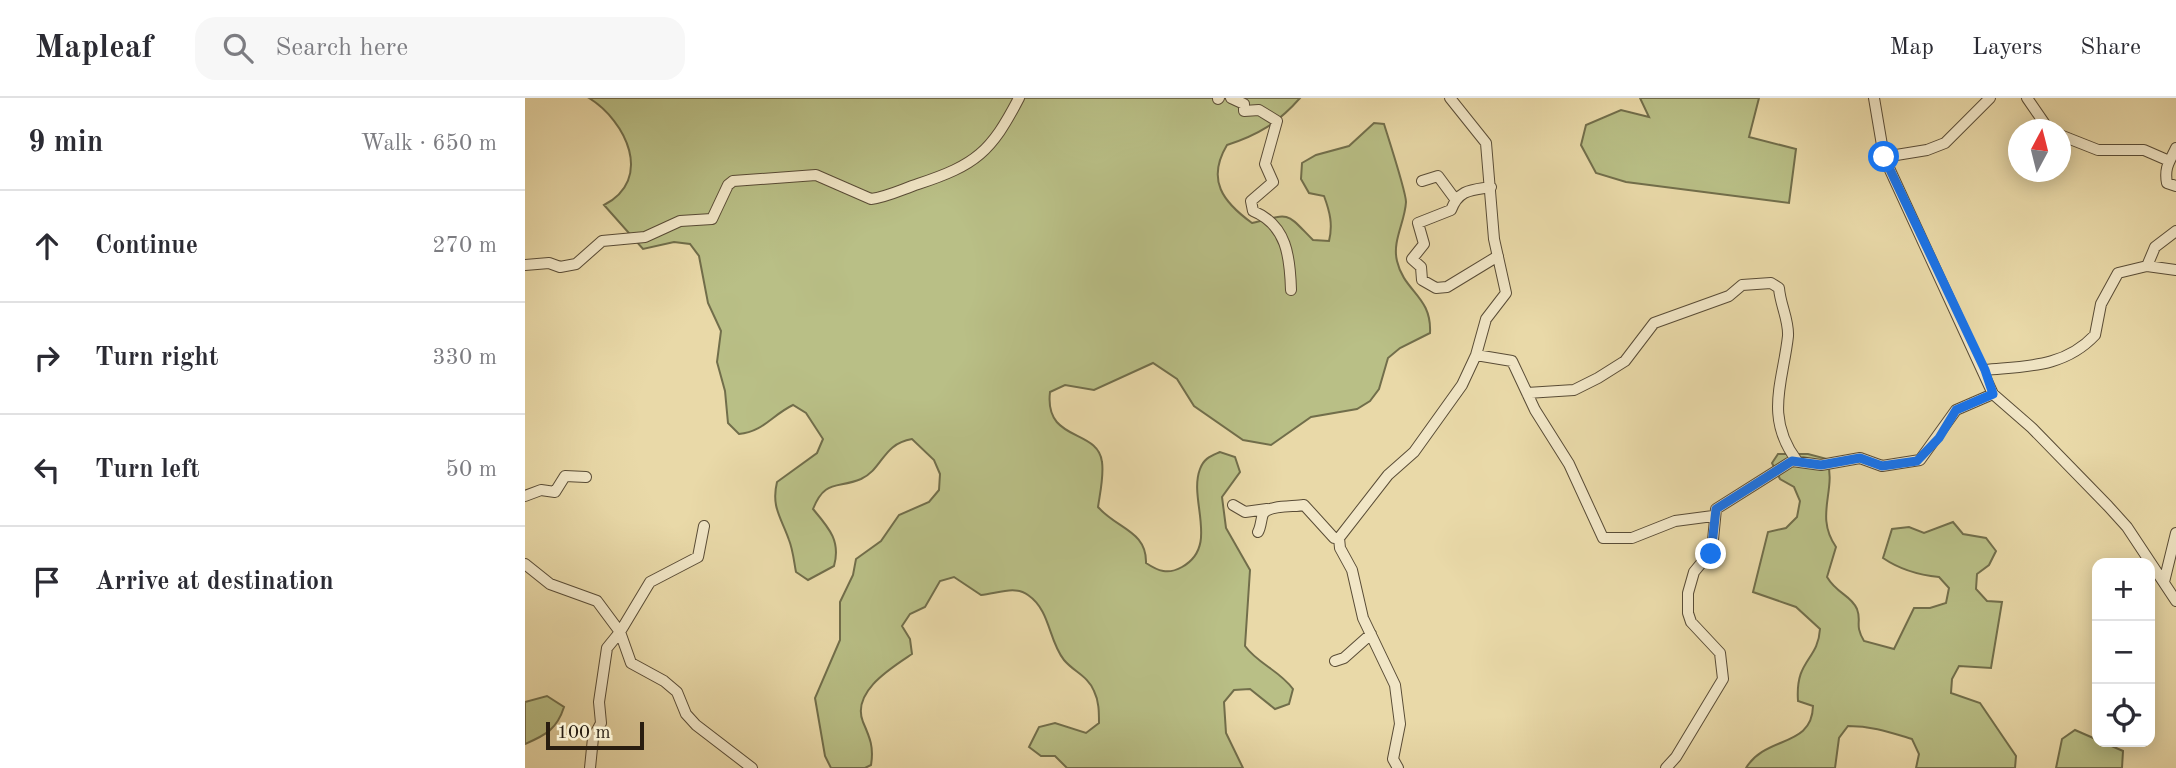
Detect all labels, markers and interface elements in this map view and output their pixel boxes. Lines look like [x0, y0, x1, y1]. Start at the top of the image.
search box [195, 17, 685, 80]
icon: search [219, 29, 257, 67]
text: Mapleaf [35, 32, 153, 65]
text: Search here [275, 35, 408, 61]
text: Map [1890, 36, 1934, 60]
text: Layers [1972, 36, 2042, 60]
text: Share [2080, 36, 2141, 60]
north arrow [2008, 119, 2071, 182]
text: 9 min [28, 128, 103, 158]
text: Walk · 650 m [361, 132, 497, 155]
route start [1868, 141, 1899, 172]
icon: ahead [28, 227, 66, 265]
text: Continue [95, 233, 198, 259]
text: 270 m [432, 234, 497, 257]
icon: right [28, 339, 66, 377]
text: Turn right [95, 345, 218, 371]
text: 330 m [432, 346, 497, 369]
icon: left [28, 451, 66, 489]
text: Turn left [95, 457, 200, 483]
text: 50 m [446, 458, 497, 481]
route end [1695, 538, 1726, 569]
map controls [2092, 558, 2155, 747]
button: + [2092, 558, 2155, 621]
icon: arrive [28, 563, 66, 601]
text: Arrive at destination [95, 569, 334, 595]
button: − [2092, 621, 2155, 684]
button: locate [2092, 684, 2155, 747]
scale bar [546, 719, 644, 751]
text: 100 m [557, 724, 610, 743]

